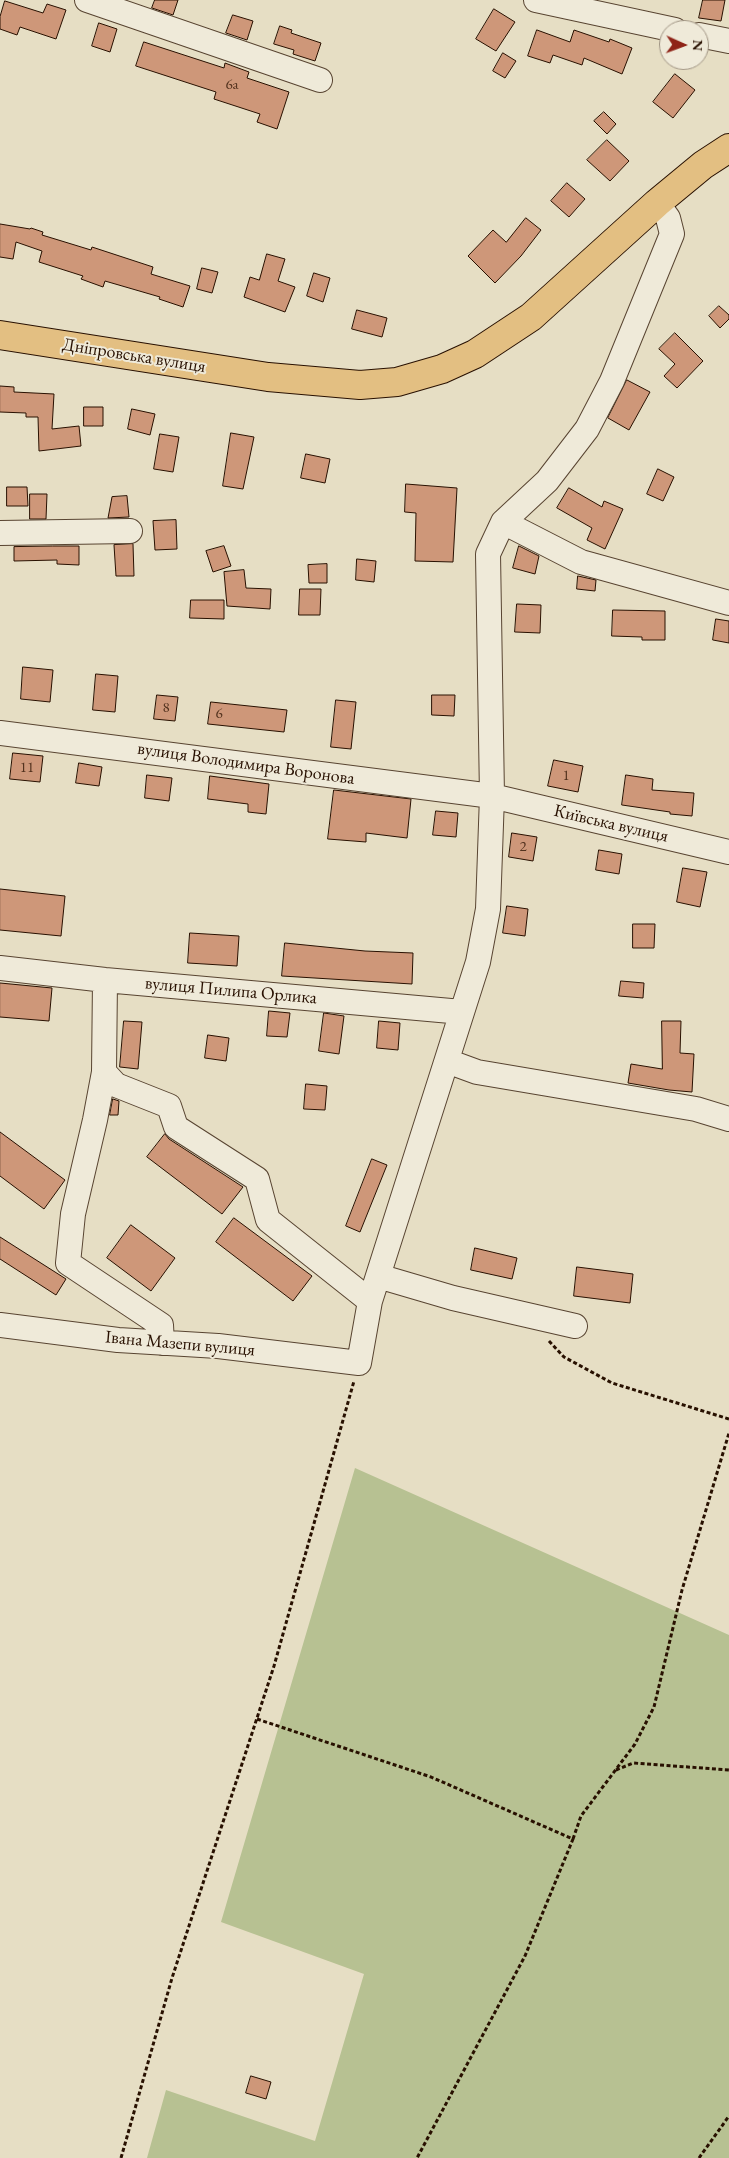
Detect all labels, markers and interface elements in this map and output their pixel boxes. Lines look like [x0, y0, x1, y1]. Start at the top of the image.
north arrow [659, 20, 709, 70]
text: N [689, 40, 707, 51]
house number: 6а [225, 76, 239, 94]
street label: Дніпровська вулиця [61, 334, 207, 378]
house number: 8 [162, 699, 170, 717]
house number: 6 [215, 705, 223, 723]
street label: вулиця Володимира Воронова [136, 738, 356, 790]
house number: 11 [20, 759, 34, 777]
house number: 1 [562, 767, 570, 785]
street label: Київська вулиця [552, 800, 670, 848]
house number: 2 [519, 838, 527, 856]
street label: вулиця Пилипа Орлика [144, 973, 318, 1009]
street label: Івана Мазепи вулиця [104, 1327, 256, 1361]

